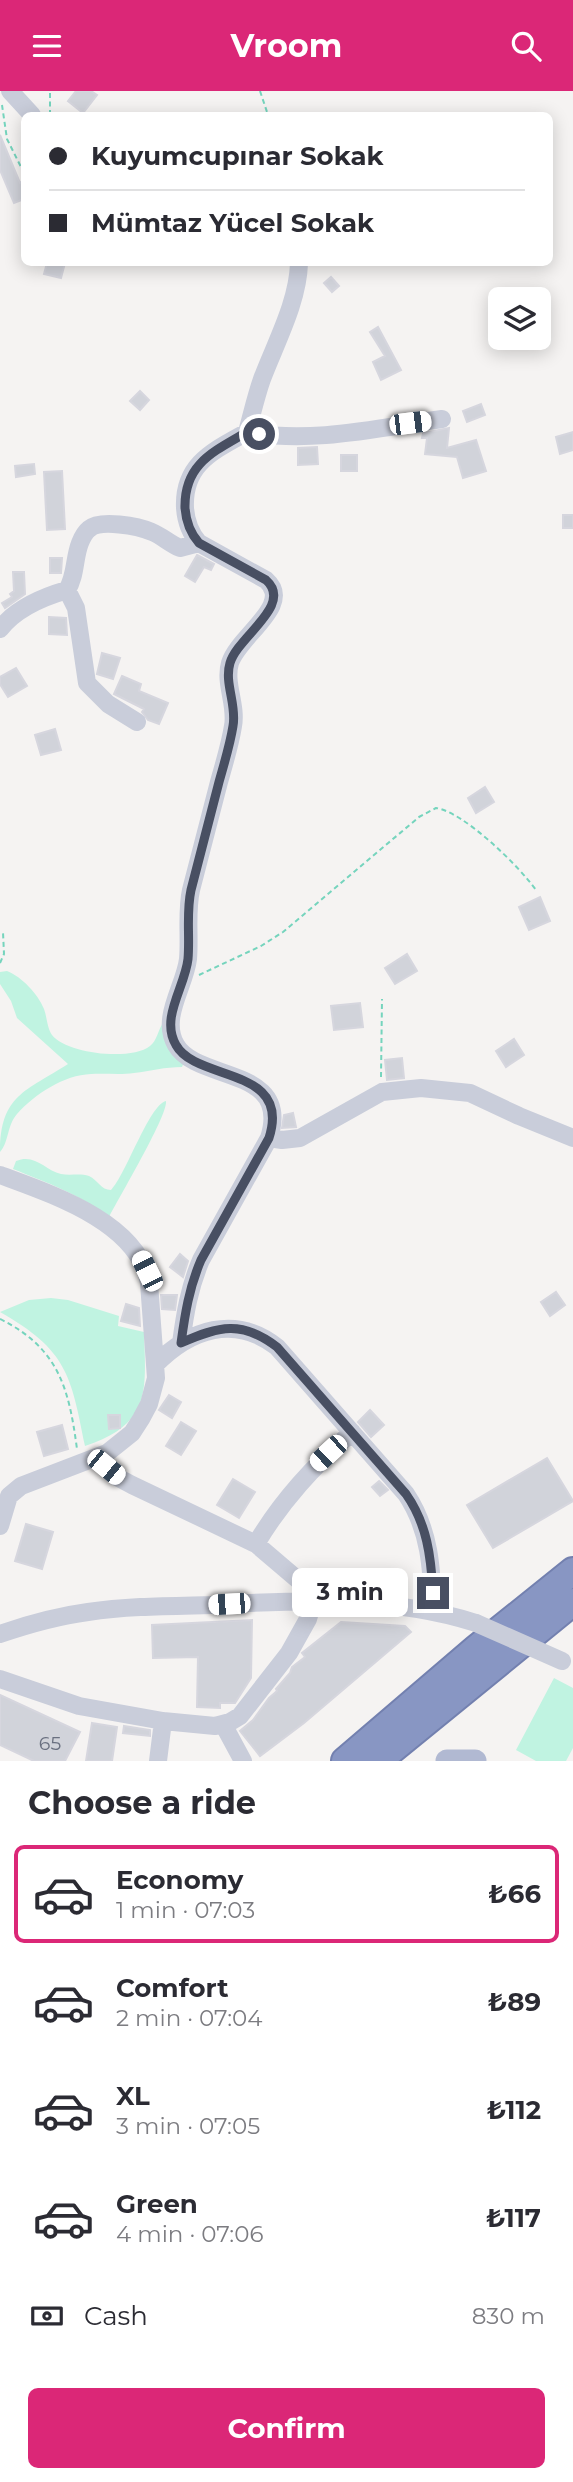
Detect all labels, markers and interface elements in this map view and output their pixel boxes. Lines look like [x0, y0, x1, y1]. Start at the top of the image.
text: Vroom [231, 26, 342, 65]
icon: menu [28, 27, 66, 65]
icon: search [507, 27, 545, 65]
text: Kuyumcupınar Sokak [91, 140, 383, 172]
text: Mümtaz Yücel Sokak [91, 207, 374, 239]
map controls [488, 287, 551, 350]
button: layers [488, 287, 551, 350]
car [388, 410, 433, 436]
route start [243, 418, 275, 450]
car [129, 1248, 166, 1294]
car [306, 1431, 351, 1475]
car [84, 1446, 129, 1488]
callout: 3 min [293, 1569, 408, 1617]
route end [417, 1577, 449, 1609]
text: 3 min [316, 1578, 384, 1606]
car [208, 1592, 251, 1616]
house number: 65 [39, 1732, 61, 1755]
text: Choose a ride [28, 1783, 256, 1822]
icon: car [32, 1863, 95, 1926]
text: Economy [116, 1864, 243, 1896]
text: ₺66 [488, 1878, 541, 1910]
text: 1 min · 07:03 [116, 1896, 255, 1924]
icon: car [32, 1971, 95, 2034]
text: Comfort [116, 1972, 228, 2004]
text: ₺89 [488, 1986, 541, 2018]
text: 2 min · 07:04 [116, 2004, 263, 2032]
icon: car [32, 2079, 95, 2142]
text: XL [116, 2080, 150, 2112]
text: ₺112 [487, 2094, 541, 2126]
text: 3 min · 07:05 [116, 2112, 260, 2140]
icon: car [32, 2187, 95, 2250]
text: Green [116, 2188, 198, 2220]
text: ₺117 [486, 2202, 541, 2234]
text: 4 min · 07:06 [116, 2220, 263, 2248]
icon: cash [28, 2297, 66, 2335]
text: Cash [84, 2300, 148, 2332]
text: 830 m [472, 2302, 545, 2330]
button: Confirm [28, 2388, 545, 2468]

